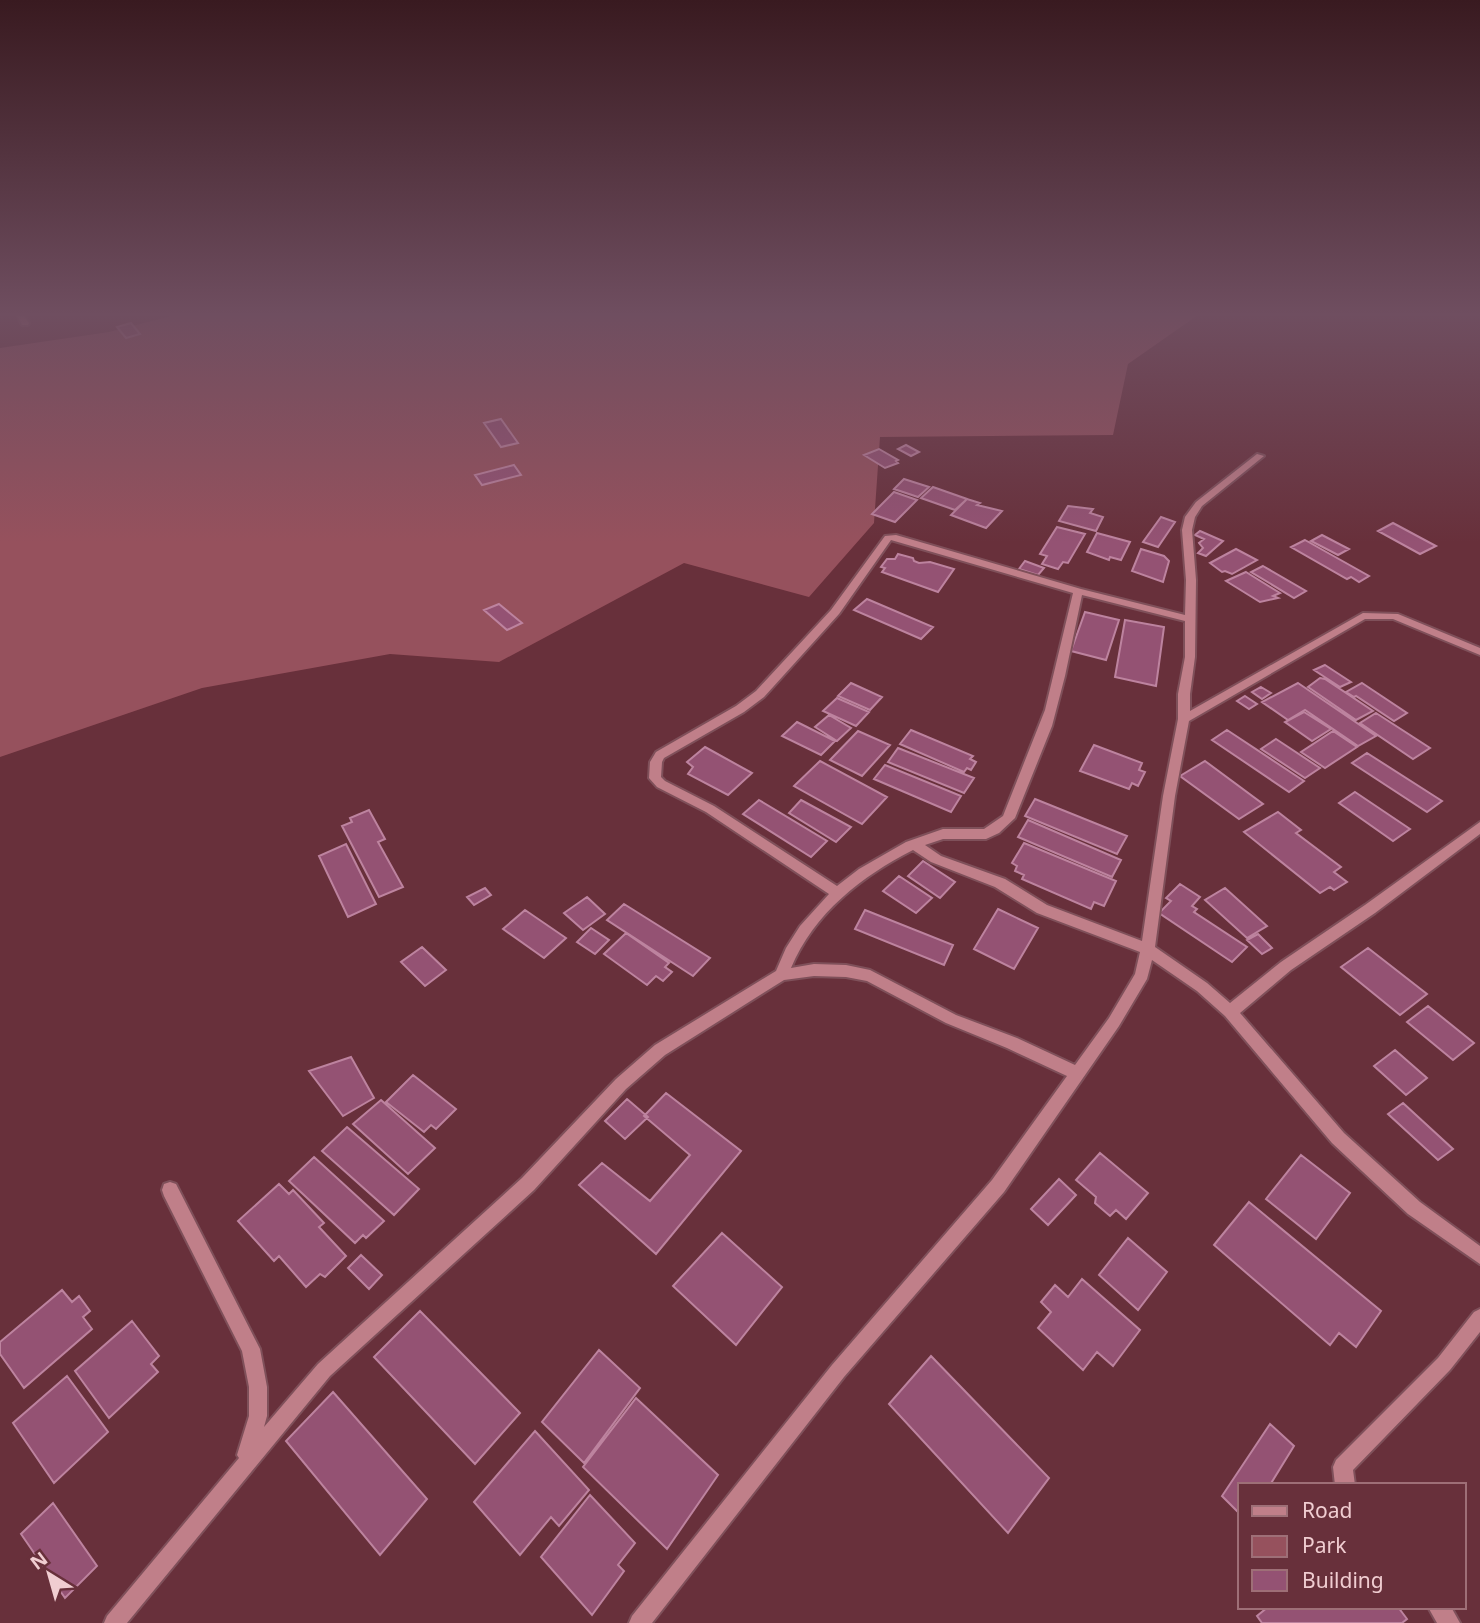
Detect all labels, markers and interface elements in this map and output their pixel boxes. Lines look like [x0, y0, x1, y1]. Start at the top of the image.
legend [1238, 1483, 1466, 1609]
text: Road [1302, 1496, 1352, 1524]
text: Park [1302, 1531, 1347, 1559]
north arrow [14, 1539, 84, 1609]
text: N [25, 1545, 53, 1575]
text: Building [1302, 1566, 1384, 1594]

